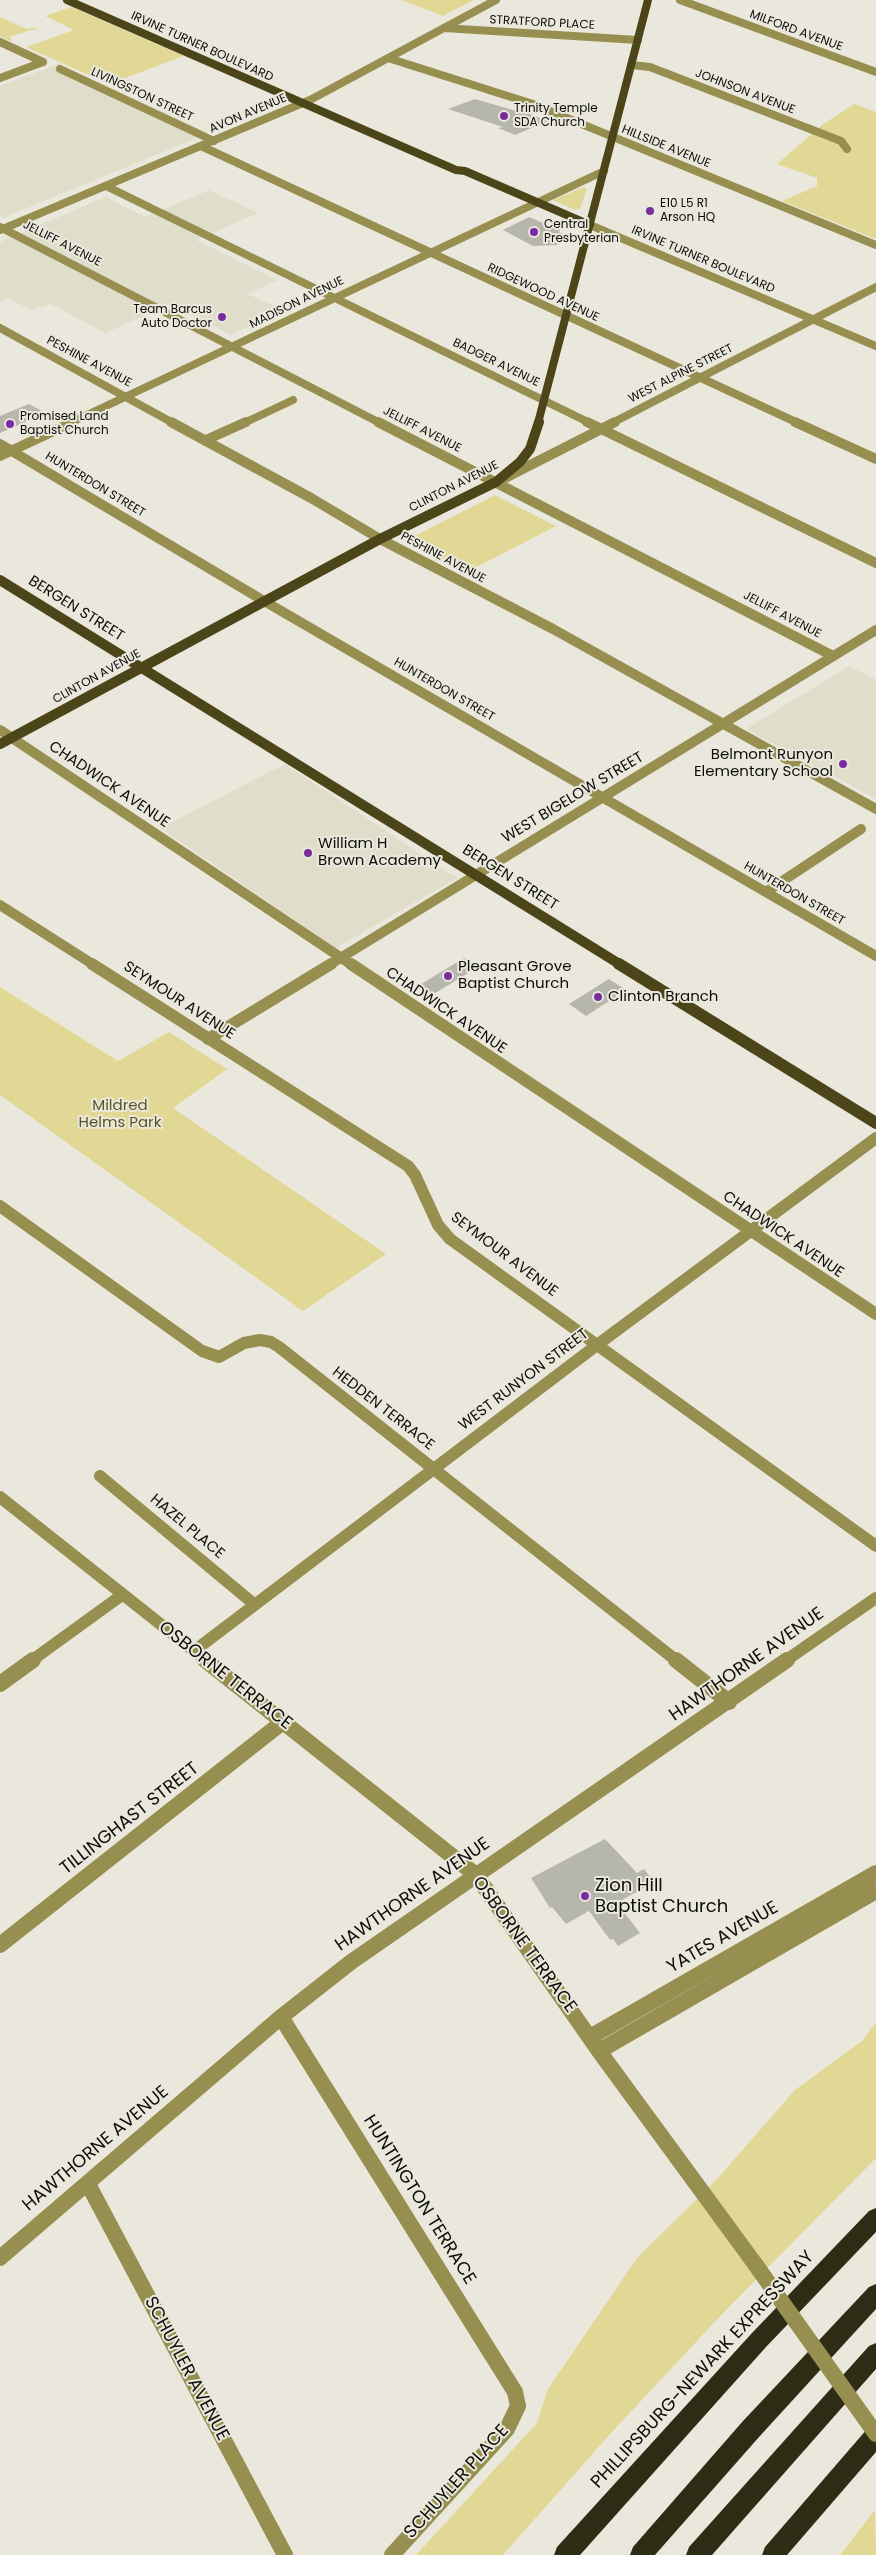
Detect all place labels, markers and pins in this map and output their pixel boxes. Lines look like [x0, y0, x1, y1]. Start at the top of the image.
place label: Trinity Temple SDA Church [514, 102, 598, 130]
marker: Trinity Temple SDA Church [498, 110, 510, 122]
place label: E10 L5 R1 Arson HQ [660, 197, 715, 225]
marker: E10 L5 R1 Arson HQ [644, 205, 656, 217]
place label: Central Presbyterian [544, 218, 619, 246]
marker: Central Presbyterian [528, 226, 540, 238]
place label: Team Barcus Auto Doctor [133, 303, 212, 331]
marker: Team Barcus Auto Doctor [216, 311, 228, 323]
place label: Promised Land Baptist Church [20, 410, 109, 438]
marker: Promised Land Baptist Church [4, 418, 16, 430]
place label: Belmont Runyon Elementary School [694, 746, 833, 781]
marker: Belmont Runyon Elementary School [837, 758, 849, 770]
place label: William H Brown Academy [318, 835, 441, 870]
marker: William H Brown Academy [302, 847, 314, 859]
place label: Pleasant Grove Baptist Church [458, 958, 571, 993]
marker: Pleasant Grove Baptist Church [442, 970, 454, 982]
place label: Clinton Branch [608, 988, 718, 1006]
marker: Clinton Branch [592, 991, 604, 1003]
place label: Zion Hill Baptist Church [595, 1875, 728, 1918]
marker: Zion Hill Baptist Church [579, 1890, 591, 1902]

